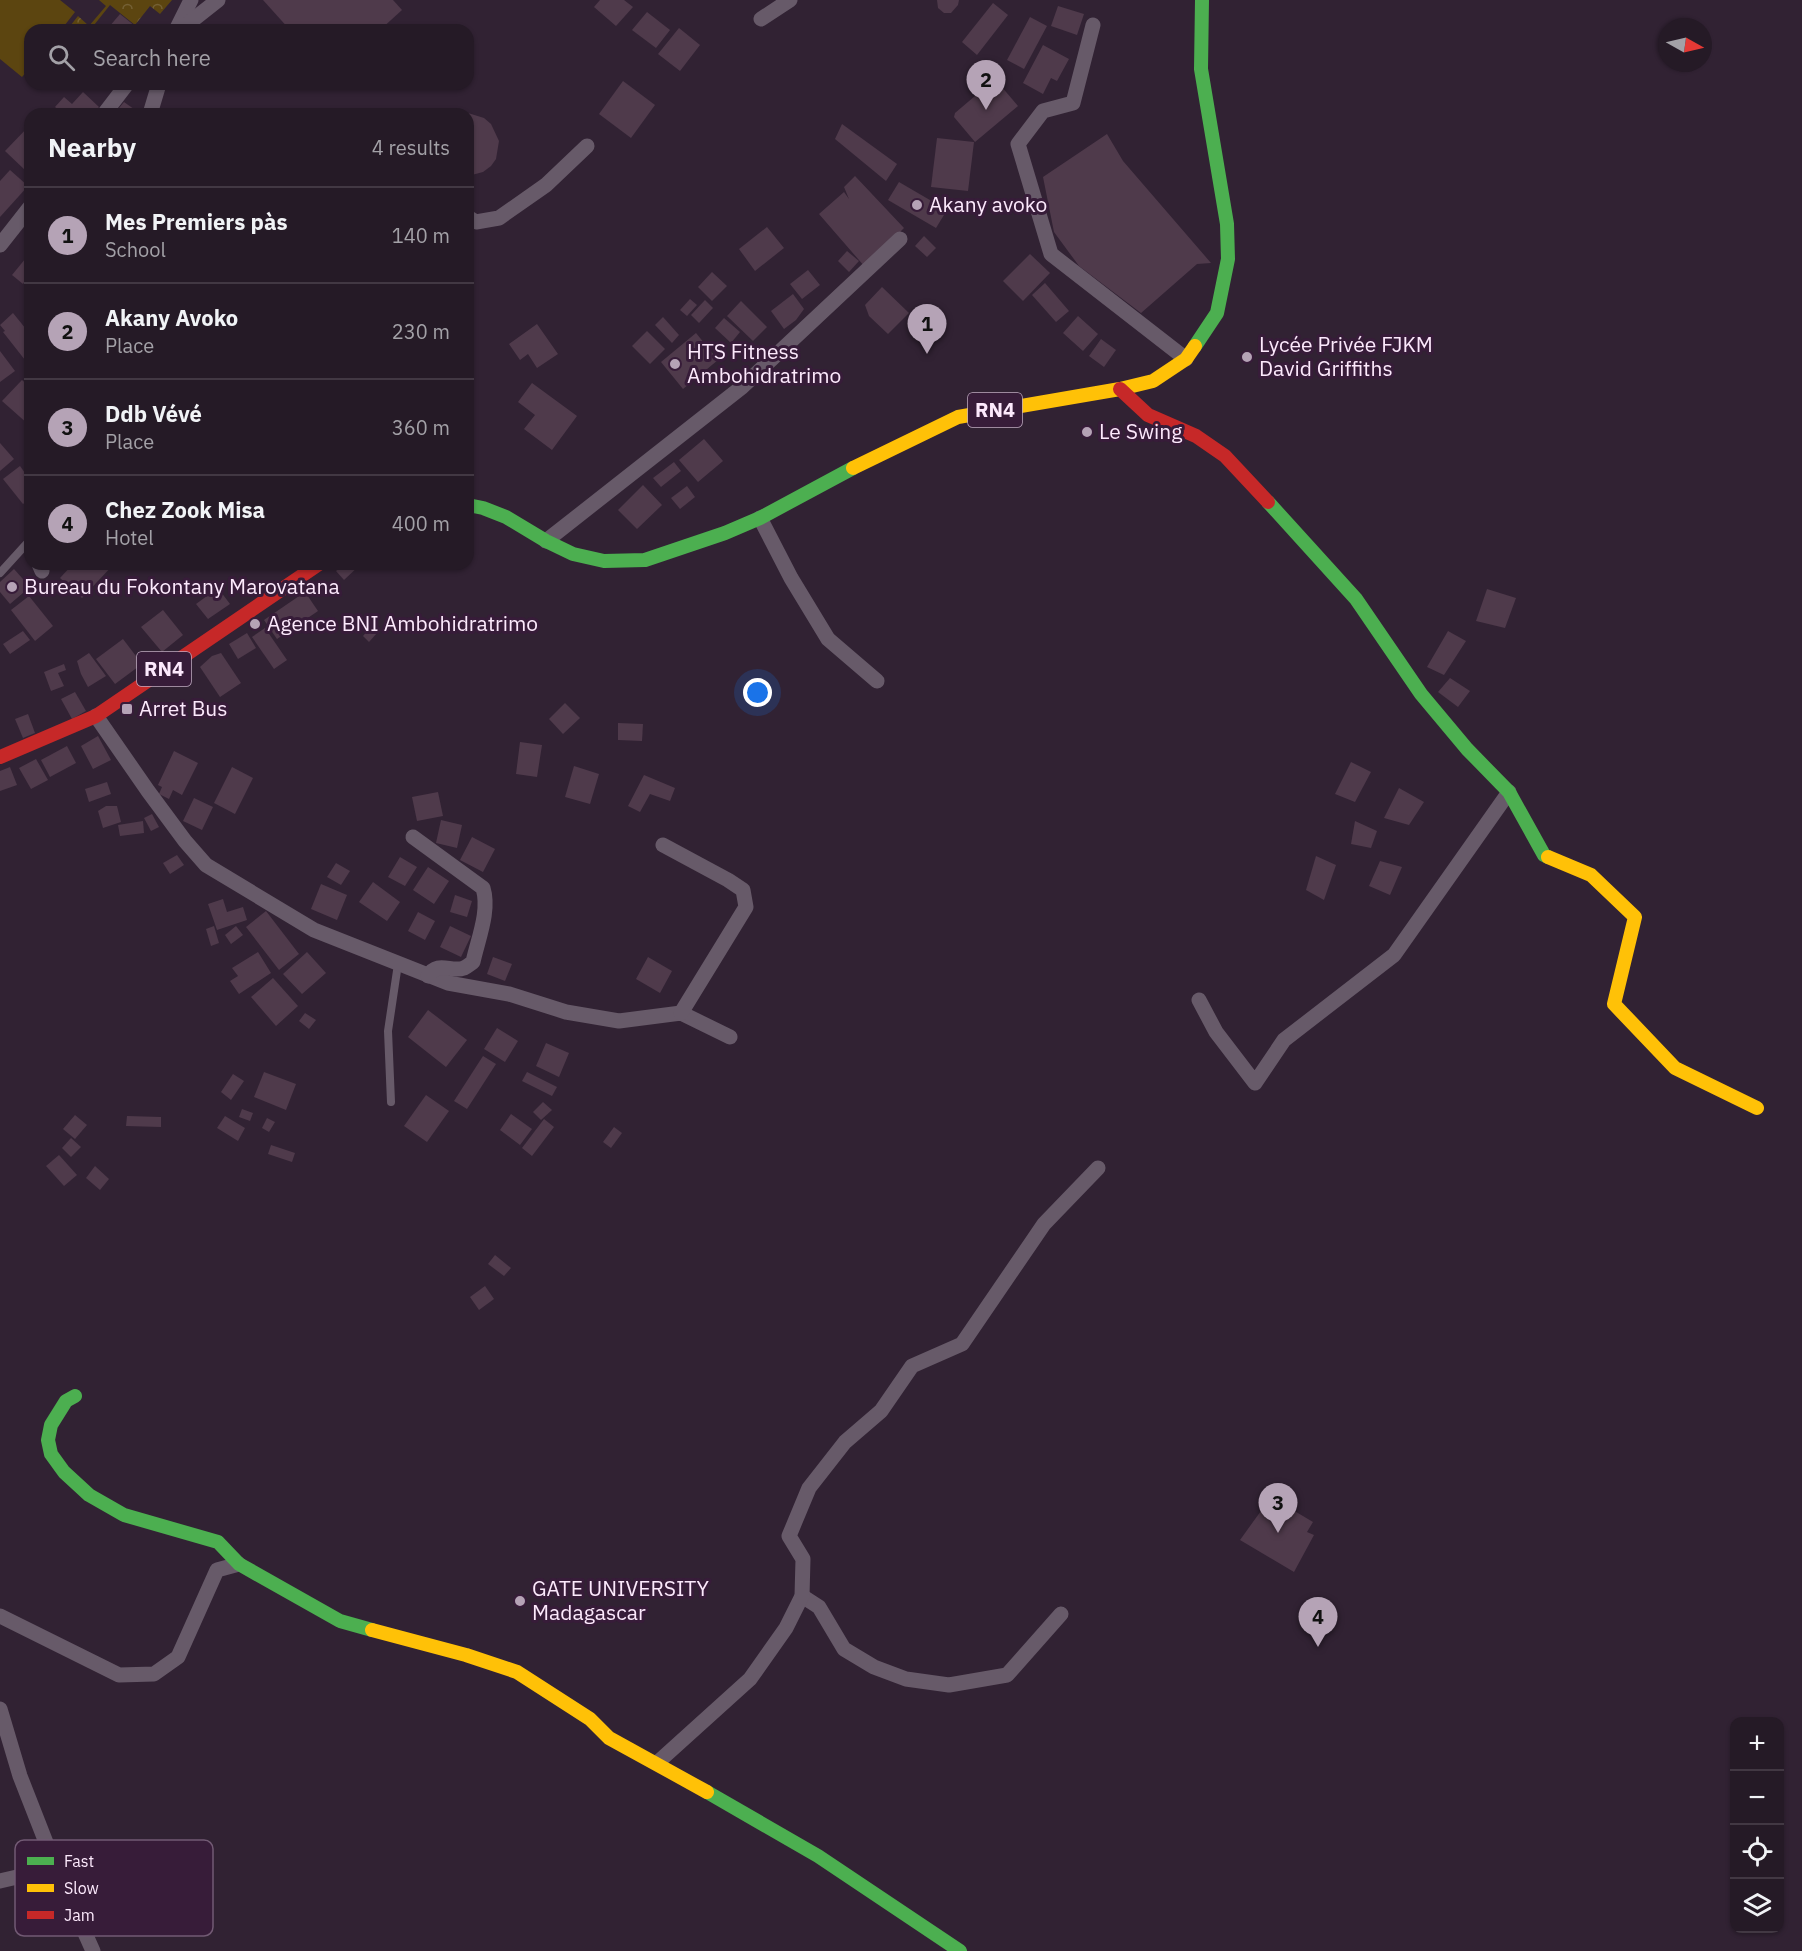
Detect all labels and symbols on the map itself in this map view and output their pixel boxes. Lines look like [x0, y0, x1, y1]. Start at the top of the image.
north arrow [1658, 18, 1712, 72]
pin: 2 [966, 60, 1006, 110]
place label: Akany avoko [929, 190, 1047, 218]
marker: Akany avoko [910, 198, 924, 212]
pin: 1 [908, 304, 946, 354]
place label: Lycée Privée FJKM David Griffiths [1259, 330, 1433, 382]
place label: HTS Fitness Ambohidratrimo [687, 337, 841, 389]
marker: Lycée Privée FJKM David Griffiths [1240, 350, 1254, 364]
marker: HTS Fitness Ambohidratrimo [668, 357, 682, 371]
road number: RN4 [968, 393, 1022, 427]
place label: Le Swing [1099, 417, 1182, 445]
marker: Le Swing [1080, 425, 1094, 439]
place label: Bureau du Fokontany Marovatana [24, 572, 340, 600]
marker: Bureau du Fokontany Marovatana [5, 580, 19, 594]
place label: Agence BNI Ambohidratrimo [267, 609, 538, 637]
marker: Agence BNI Ambohidratrimo [248, 617, 262, 631]
road number: RN4 [137, 652, 191, 686]
your location [743, 678, 772, 707]
place label: Arret Bus [139, 694, 228, 722]
marker: Arret Bus [120, 702, 134, 716]
pin: 3 [1258, 1484, 1298, 1533]
place label: GATE UNIVERSITY Madagascar [532, 1574, 709, 1626]
marker: GATE UNIVERSITY Madagascar [513, 1594, 527, 1608]
pin: 4 [1298, 1598, 1338, 1647]
legend [15, 1840, 213, 1936]
text: Fast [64, 1851, 94, 1871]
text: Slow [64, 1878, 99, 1898]
text: Jam [64, 1905, 95, 1925]

